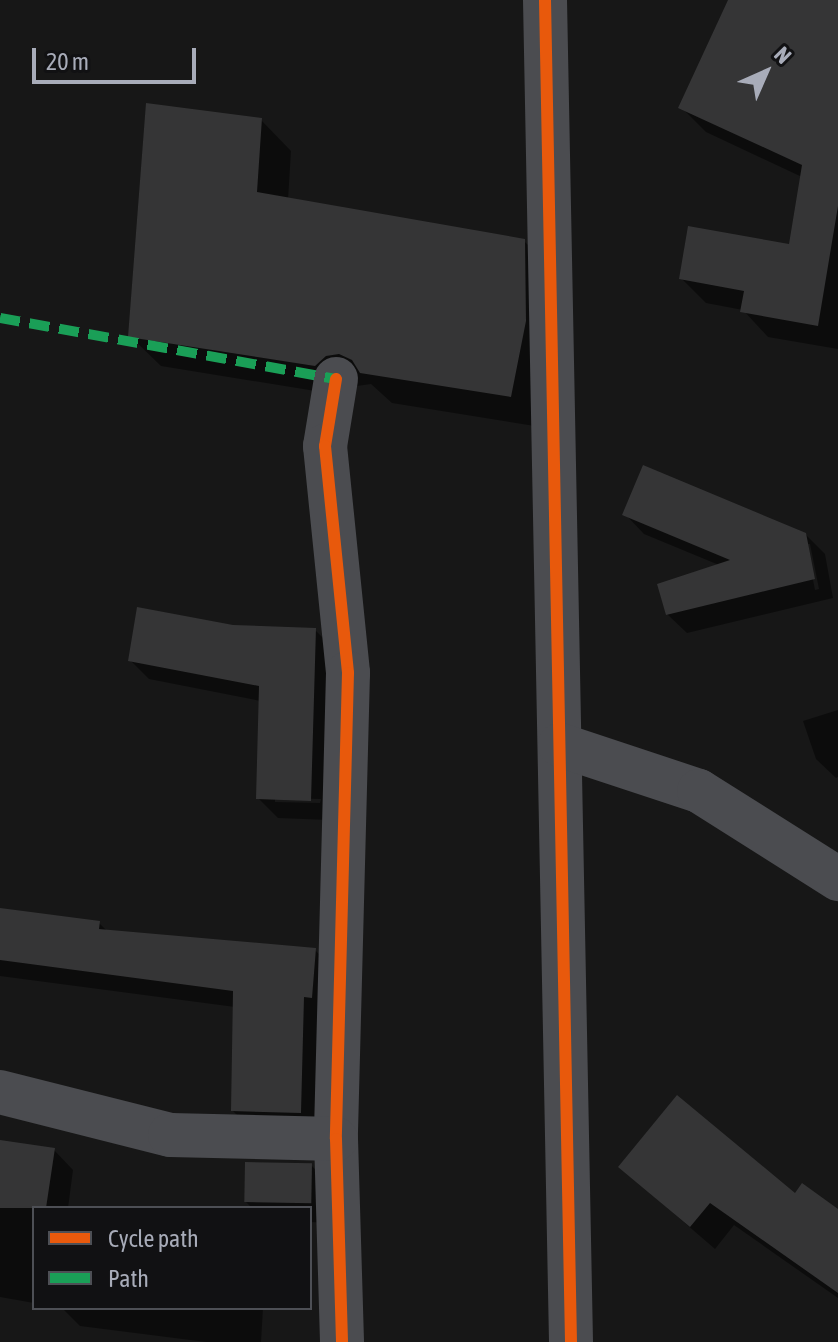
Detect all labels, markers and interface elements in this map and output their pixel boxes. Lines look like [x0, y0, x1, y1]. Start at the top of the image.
scale bar [36, 32, 200, 82]
north arrow [726, 32, 806, 112]
text: N [769, 41, 797, 69]
text: 20 m [46, 48, 89, 75]
legend [32, 1206, 312, 1310]
text: Cycle path [108, 1225, 199, 1252]
text: Path [108, 1265, 149, 1292]

